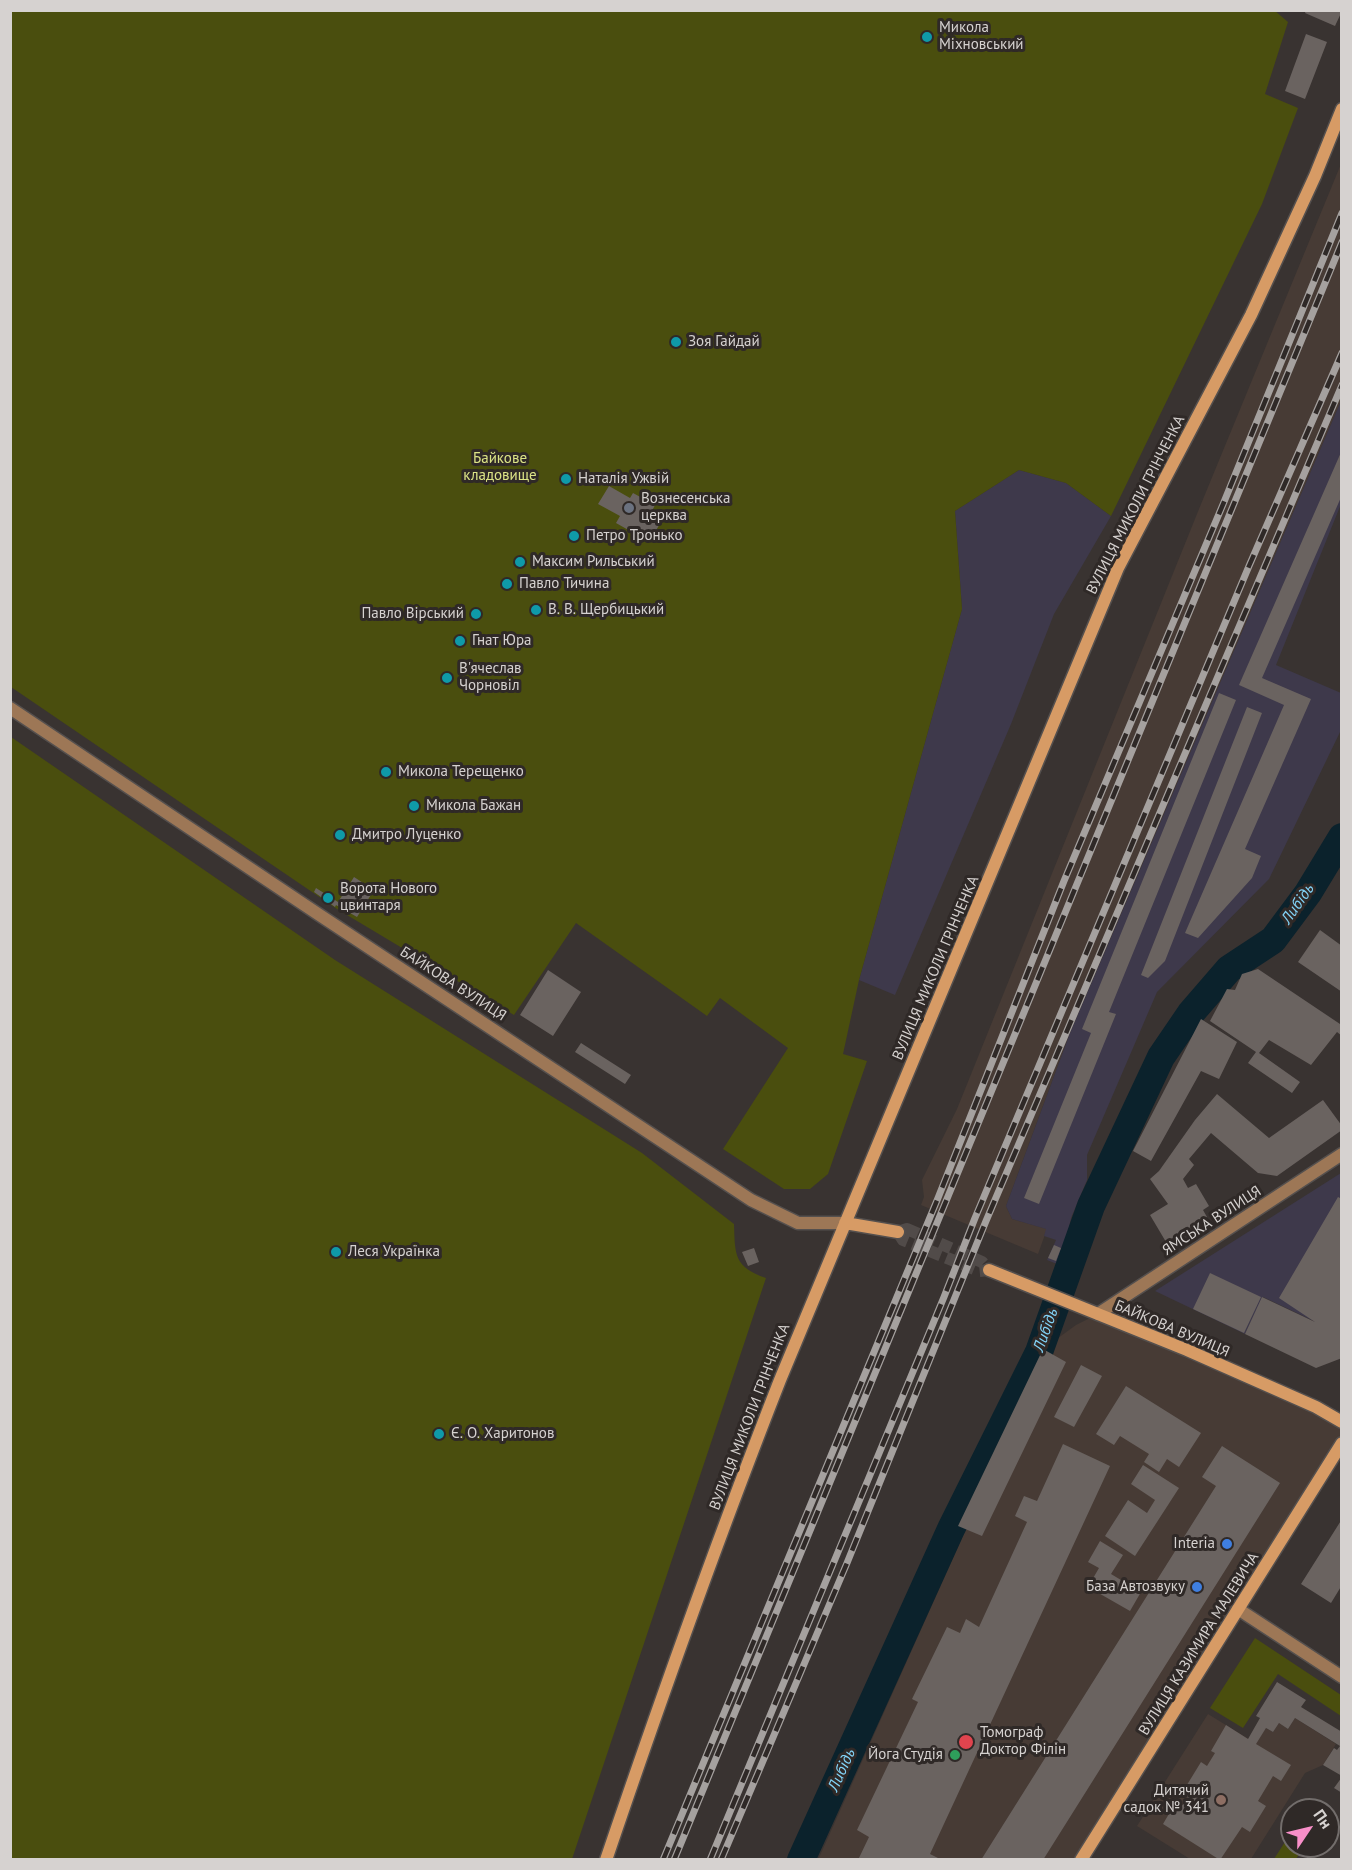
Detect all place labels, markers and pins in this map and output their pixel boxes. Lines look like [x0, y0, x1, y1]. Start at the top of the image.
place label: Микола Міхновський [939, 19, 1024, 54]
marker: Микола Міхновський [920, 30, 934, 44]
place label: Зоя Гайдай [688, 333, 760, 351]
marker: Зоя Гайдай [669, 335, 683, 349]
place label: Наталія Ужвій [578, 470, 669, 488]
marker: Наталія Ужвій [559, 472, 573, 486]
place label: Вознесенська церква [641, 490, 730, 525]
marker: Вознесенська церква [622, 501, 636, 515]
place label: Петро Тронько [586, 527, 683, 545]
marker: Петро Тронько [567, 529, 581, 543]
place label: Максим Рильський [532, 553, 655, 571]
marker: Максим Рильський [513, 555, 527, 569]
place label: Павло Тичина [519, 575, 609, 593]
marker: Павло Тичина [500, 577, 514, 591]
place label: В. В. Щербицький [548, 601, 664, 619]
marker: В. В. Щербицький [529, 603, 543, 617]
place label: Павло Вірський [361, 605, 464, 623]
marker: Павло Вірський [469, 607, 483, 621]
place label: Гнат Юра [472, 632, 531, 650]
marker: Гнат Юра [453, 634, 467, 648]
place label: В'ячеслав Чорновіл [459, 660, 522, 695]
marker: В'ячеслав Чорновіл [440, 671, 454, 685]
place label: Микола Терещенко [398, 763, 524, 781]
marker: Микола Терещенко [379, 765, 393, 779]
place label: Микола Бажан [426, 797, 521, 815]
marker: Микола Бажан [407, 799, 421, 813]
place label: Дмитро Луценко [352, 826, 461, 844]
marker: Дмитро Луценко [333, 828, 347, 842]
place label: Ворота Нового цвинтаря [340, 880, 437, 915]
marker: Ворота Нового цвинтаря [321, 891, 335, 905]
place label: Леся Українка [348, 1243, 440, 1261]
marker: Леся Українка [329, 1245, 343, 1259]
place label: Є. О. Харитонов [451, 1425, 554, 1443]
marker: Є. О. Харитонов [432, 1427, 446, 1441]
place label: Interia [1173, 1535, 1215, 1553]
marker: Interia [1220, 1537, 1234, 1551]
place label: База Автозвуку [1086, 1578, 1185, 1596]
marker: База Автозвуку [1190, 1580, 1204, 1594]
place label: Томограф Доктор Філін [980, 1724, 1066, 1759]
marker: Томограф Доктор Філін [957, 1733, 975, 1751]
place label: Йога Студія [868, 1746, 943, 1764]
marker: Йога Студія [948, 1748, 962, 1762]
place label: Дитячий садок № 341 [1124, 1782, 1209, 1817]
marker: Дитячий садок № 341 [1214, 1793, 1228, 1807]

